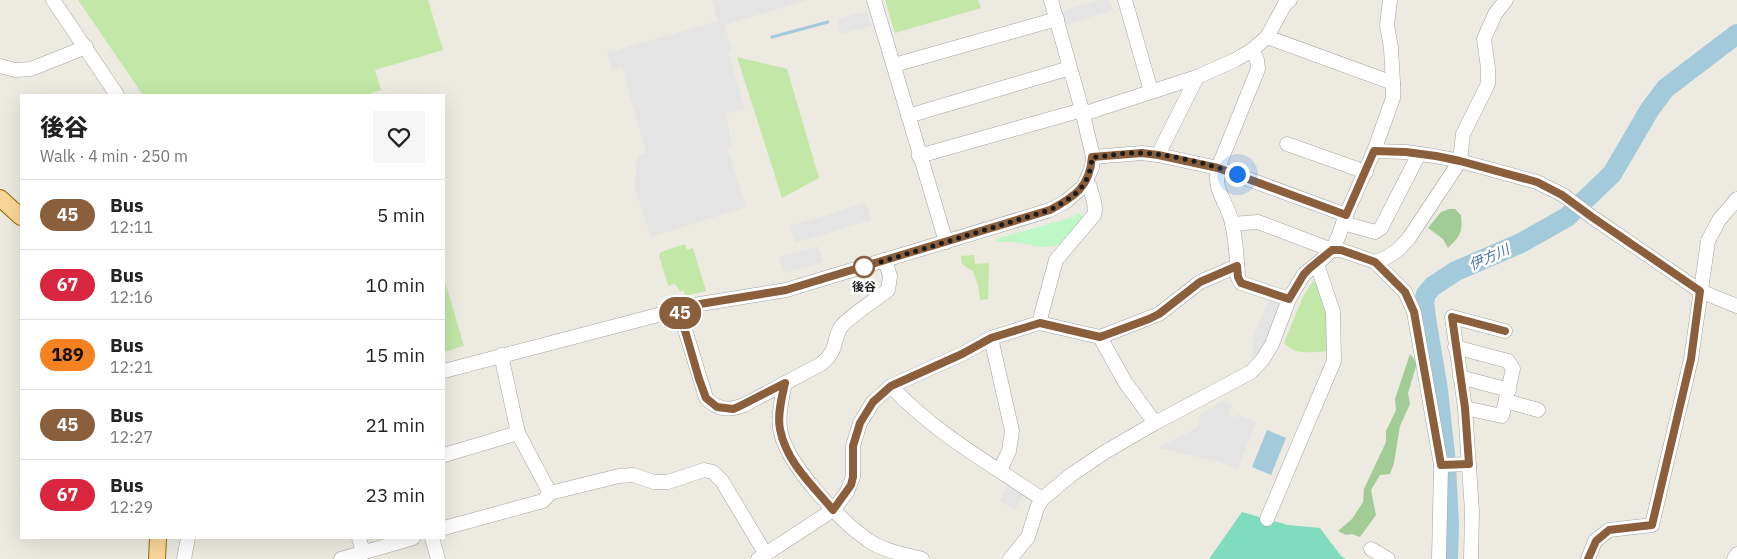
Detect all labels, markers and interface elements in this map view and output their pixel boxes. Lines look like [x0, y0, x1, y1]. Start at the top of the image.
text: 後谷 [40, 111, 88, 143]
button: heart [373, 111, 425, 163]
text: Walk · 4 min · 250 m [40, 146, 188, 166]
your location [1225, 162, 1250, 187]
text: Bus [110, 193, 144, 217]
text: 45 [57, 203, 78, 226]
text: 5 min [377, 203, 425, 227]
text: 12:11 [110, 217, 153, 237]
water label: 伊方川 [1466, 239, 1514, 274]
marker: 後谷 [853, 256, 875, 278]
text: Bus [110, 263, 144, 287]
text: 67 [57, 273, 78, 296]
text: 10 min [366, 273, 425, 297]
place label: 後谷 [852, 279, 876, 294]
text: 12:16 [110, 287, 153, 307]
line badge: 45 [658, 297, 702, 329]
text: 45 [669, 301, 691, 324]
text: Bus [110, 333, 144, 357]
text: 189 [51, 343, 84, 366]
text: 15 min [366, 343, 425, 367]
text: 12:21 [110, 357, 153, 377]
text: Bus [110, 403, 144, 427]
text: 45 [57, 413, 78, 436]
text: 21 min [366, 413, 425, 437]
text: 12:27 [110, 427, 153, 447]
text: Bus [110, 473, 144, 497]
text: 67 [57, 483, 78, 506]
text: 23 min [366, 483, 425, 507]
text: 12:29 [110, 497, 153, 517]

